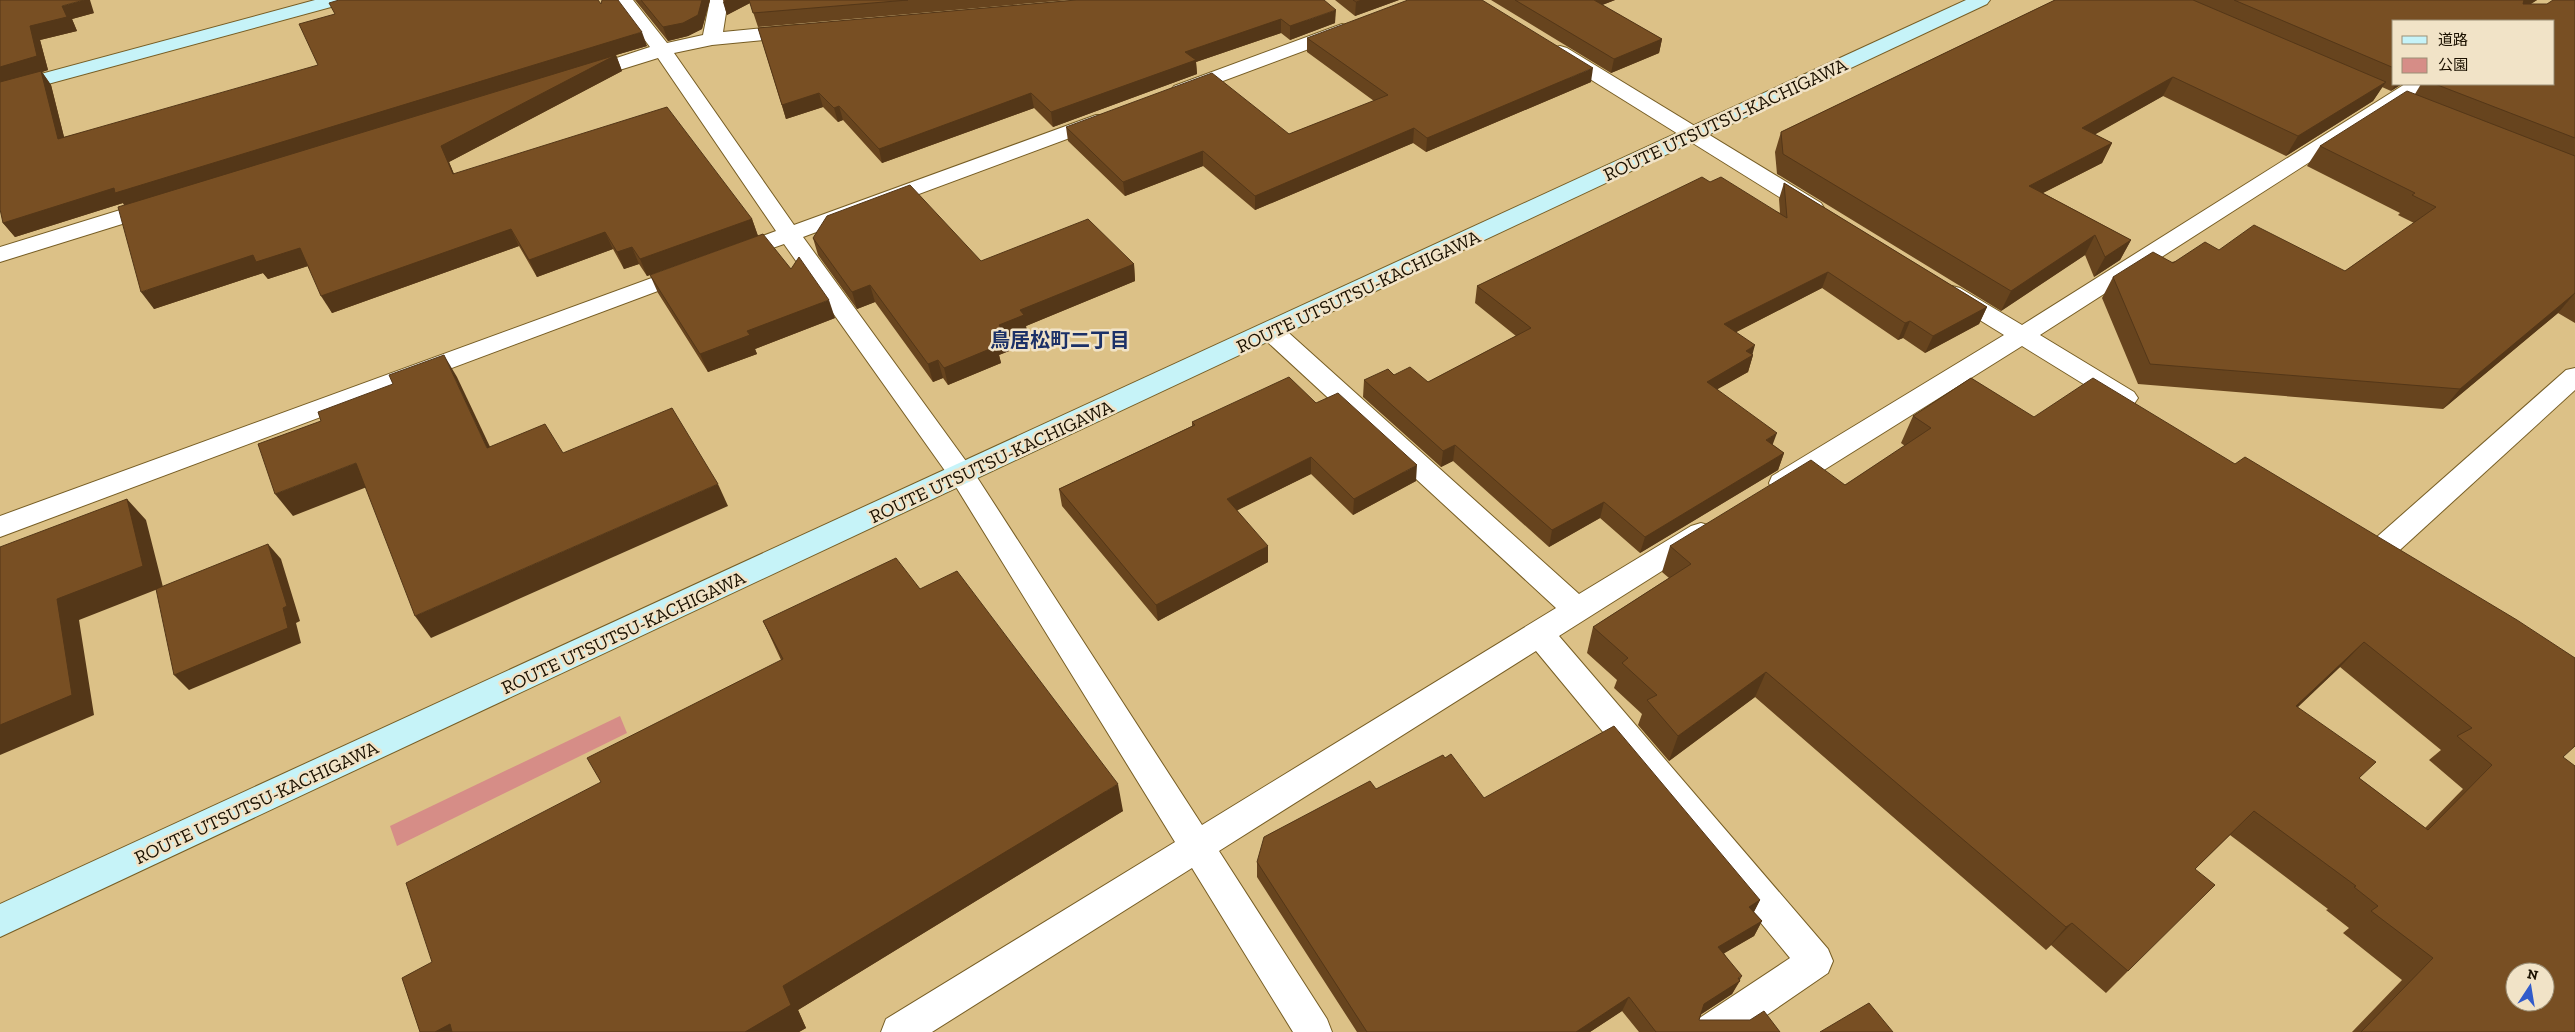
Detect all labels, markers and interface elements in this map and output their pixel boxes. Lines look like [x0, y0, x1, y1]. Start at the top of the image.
legend [2392, 20, 2555, 85]
text: 道路 [2438, 31, 2468, 49]
street label: ROUTE UTSUTSU-KACHIGAWA [1600, 52, 1851, 186]
text: 公園 [2438, 56, 2468, 74]
street label: ROUTE UTSUTSU-KACHIGAWA [1233, 224, 1484, 358]
district label: 鳥居松町二丁目 [990, 328, 1130, 352]
street label: ROUTE UTSUTSU-KACHIGAWA [866, 394, 1117, 528]
street label: ROUTE UTSUTSU-KACHIGAWA [498, 565, 749, 699]
street label: ROUTE UTSUTSU-KACHIGAWA [131, 735, 382, 869]
north arrow [2505, 962, 2555, 1012]
text: N [2526, 965, 2540, 984]

